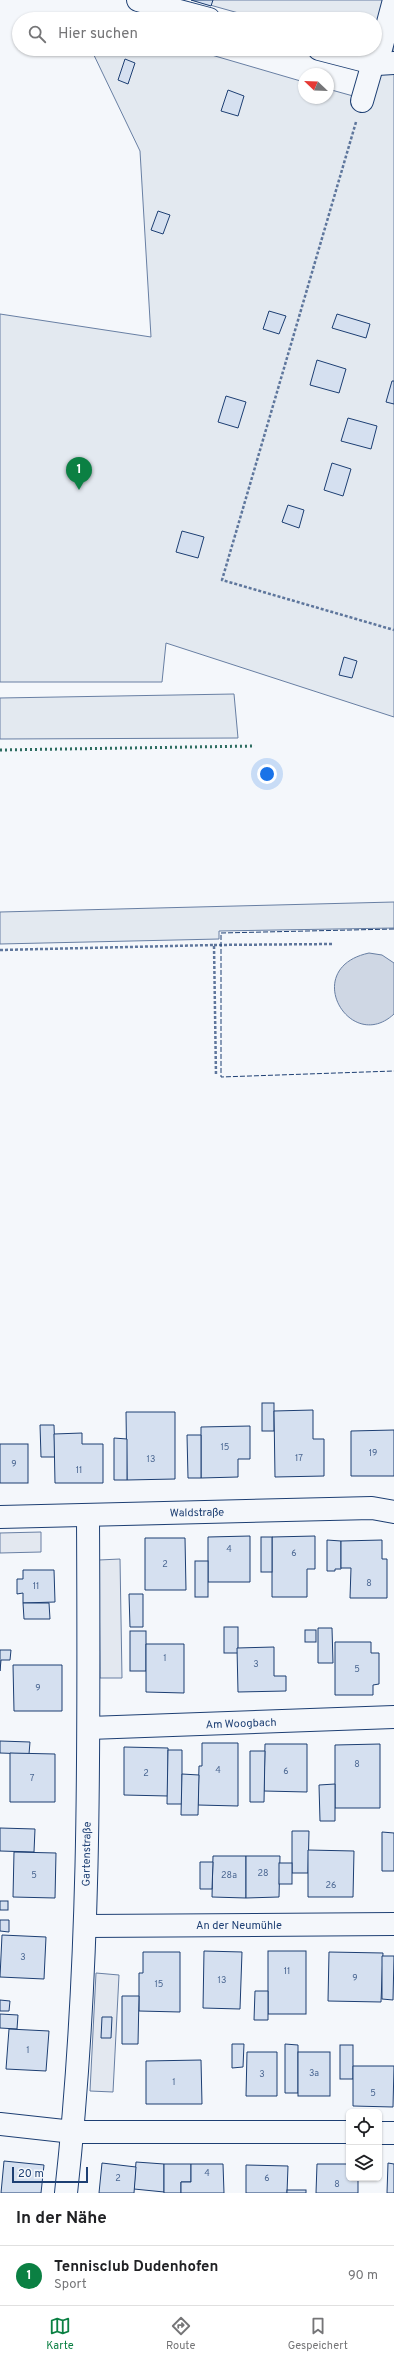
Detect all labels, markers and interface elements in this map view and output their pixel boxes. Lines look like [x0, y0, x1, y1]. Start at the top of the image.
search box [12, 12, 382, 56]
icon: search [26, 23, 48, 45]
text: Hier suchen [58, 25, 138, 44]
north arrow [298, 68, 334, 104]
pin: 1 [66, 457, 92, 490]
your location [257, 764, 277, 784]
house number: 15 [221, 1442, 229, 1453]
house number: 19 [369, 1448, 377, 1459]
house number: 17 [295, 1453, 303, 1464]
house number: 13 [147, 1454, 155, 1465]
house number: 9 [11, 1459, 17, 1470]
house number: 11 [76, 1465, 82, 1476]
street label: Waldstraße [170, 1506, 224, 1520]
house number: 4 [226, 1544, 232, 1555]
house number: 6 [291, 1548, 297, 1559]
house number: 2 [162, 1559, 168, 1570]
house number: 8 [366, 1578, 372, 1589]
house number: 11 [33, 1581, 39, 1592]
house number: 1 [163, 1653, 167, 1664]
house number: 3 [253, 1659, 259, 1670]
house number: 5 [354, 1664, 360, 1675]
house number: 9 [35, 1683, 41, 1694]
street label: Am Woogbach [205, 1716, 277, 1732]
house number: 8 [354, 1759, 360, 1770]
house number: 4 [215, 1765, 221, 1776]
house number: 6 [283, 1766, 289, 1777]
house number: 2 [143, 1768, 149, 1779]
house number: 7 [30, 1773, 35, 1784]
street label: Gartenstraße [79, 1821, 95, 1887]
house number: 28 [257, 1868, 269, 1879]
house number: 5 [31, 1870, 37, 1881]
house number: 28a [221, 1870, 237, 1881]
house number: 26 [326, 1880, 336, 1891]
street label: An der Neumühle [196, 1919, 282, 1933]
house number: 3 [20, 1952, 26, 1963]
house number: 11 [284, 1966, 290, 1977]
house number: 9 [352, 1973, 358, 1984]
house number: 13 [218, 1975, 226, 1986]
house number: 15 [155, 1979, 163, 1990]
house number: 1 [26, 2045, 30, 2056]
house number: 3a [309, 2068, 319, 2079]
house number: 3 [259, 2069, 265, 2080]
house number: 1 [172, 2077, 176, 2088]
house number: 5 [370, 2088, 376, 2099]
map controls [346, 2109, 382, 2181]
button: locate [346, 2109, 382, 2145]
button: layers [346, 2145, 382, 2181]
scale bar [12, 2165, 88, 2184]
text: 20 m [18, 2167, 44, 2181]
house number: 4 [204, 2168, 210, 2179]
house number: 2 [115, 2173, 121, 2184]
house number: 6 [264, 2173, 270, 2184]
house number: 8 [334, 2179, 340, 2190]
text: In der Nähe [16, 2208, 107, 2230]
text: Tennisclub Dudenhofen [54, 2258, 218, 2277]
text: 1 [26, 2268, 32, 2284]
text: 90 m [348, 2268, 378, 2284]
text: Sport [54, 2277, 87, 2293]
tab: Karte [46, 2315, 74, 2353]
tab: Route [166, 2315, 195, 2353]
tab: Gespeichert [288, 2315, 348, 2353]

